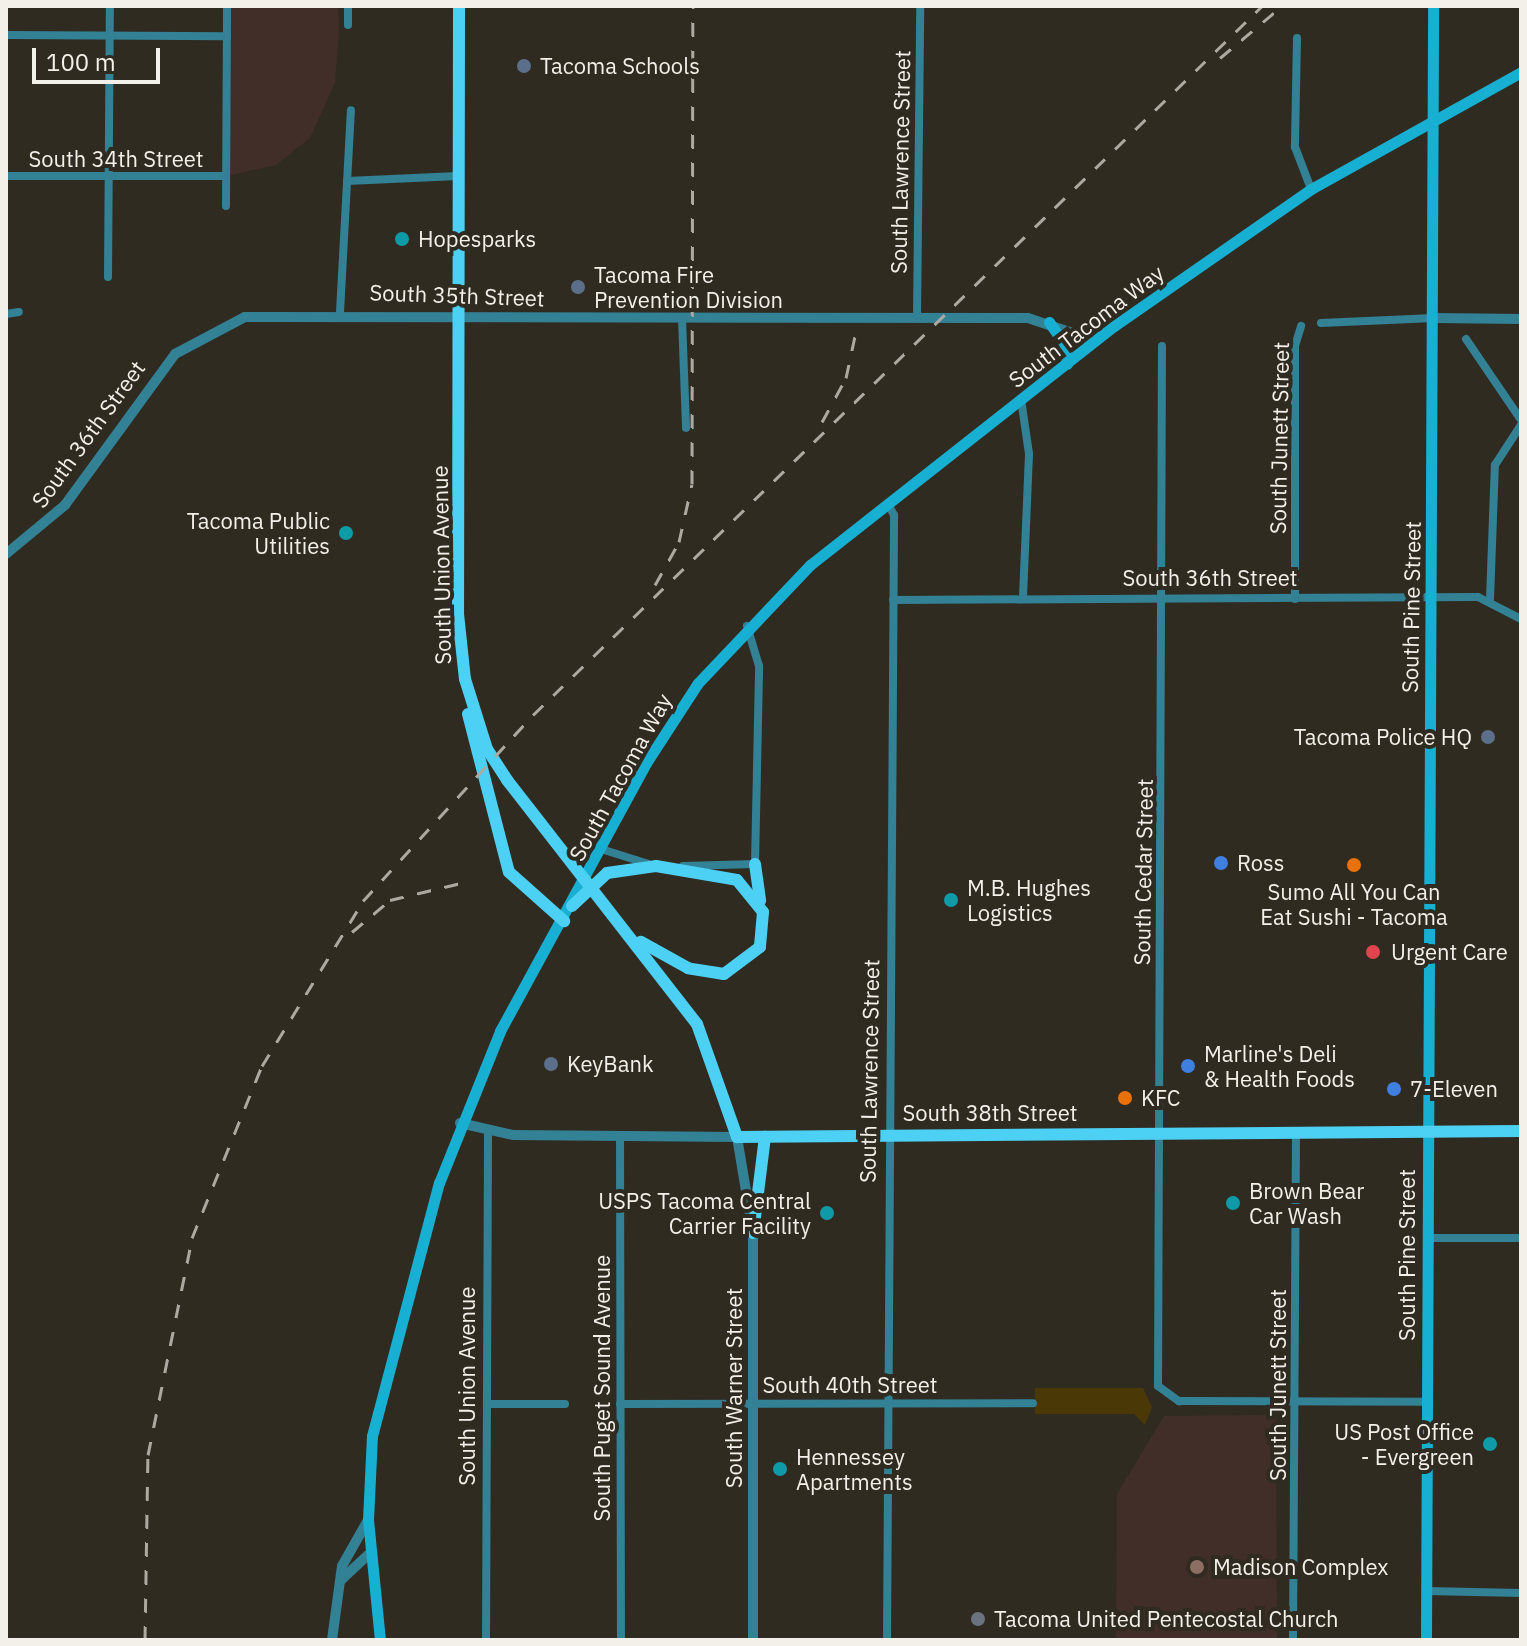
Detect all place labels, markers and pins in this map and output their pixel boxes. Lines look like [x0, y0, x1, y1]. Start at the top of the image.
place label: Tacoma Schools [540, 53, 700, 79]
marker: Tacoma Schools [515, 57, 533, 75]
place label: Hopesparks [418, 226, 536, 252]
marker: Hopesparks [393, 230, 411, 248]
place label: Tacoma Fire Prevention Division [594, 261, 783, 312]
marker: Tacoma Fire Prevention Division [569, 278, 587, 296]
place label: Tacoma Public Utilities [187, 507, 330, 558]
marker: Tacoma Public Utilities [337, 524, 355, 542]
place label: Tacoma Police HQ [1294, 724, 1472, 750]
marker: Tacoma Police HQ [1479, 728, 1497, 746]
place label: Ross [1237, 850, 1284, 876]
marker: Ross [1212, 854, 1230, 872]
marker: Sumo All You Can Eat Sushi - Tacoma [1345, 856, 1363, 874]
place label: M.B. Hughes Logistics [967, 874, 1091, 926]
place label: Sumo All You Can Eat Sushi - Tacoma [1260, 878, 1448, 930]
marker: M.B. Hughes Logistics [942, 891, 960, 909]
place label: Urgent Care [1391, 939, 1508, 965]
marker: Urgent Care [1362, 941, 1384, 963]
place label: Marline's Deli & Health Foods [1204, 1040, 1355, 1092]
place label: KeyBank [567, 1051, 654, 1077]
marker: KeyBank [542, 1055, 560, 1073]
marker: Marline's Deli & Health Foods [1179, 1057, 1197, 1075]
place label: 7-Eleven [1410, 1076, 1498, 1102]
marker: 7-Eleven [1385, 1080, 1403, 1098]
place label: KFC [1141, 1085, 1181, 1111]
marker: KFC [1116, 1089, 1134, 1107]
place label: Brown Bear Car Wash [1249, 1177, 1364, 1228]
place label: USPS Tacoma Central Carrier Facility [598, 1187, 811, 1238]
marker: Brown Bear Car Wash [1224, 1194, 1242, 1212]
marker: USPS Tacoma Central Carrier Facility [818, 1204, 836, 1222]
place label: US Post Office - Evergreen [1334, 1418, 1474, 1470]
marker: US Post Office - Evergreen [1481, 1435, 1499, 1453]
place label: Hennessey Apartments [796, 1443, 913, 1494]
marker: Hennessey Apartments [771, 1460, 789, 1478]
place label: Madison Complex [1213, 1554, 1388, 1580]
marker: Madison Complex [1188, 1558, 1206, 1576]
place label: Tacoma United Pentecostal Church [994, 1606, 1339, 1632]
marker: Tacoma United Pentecostal Church [969, 1610, 987, 1628]

